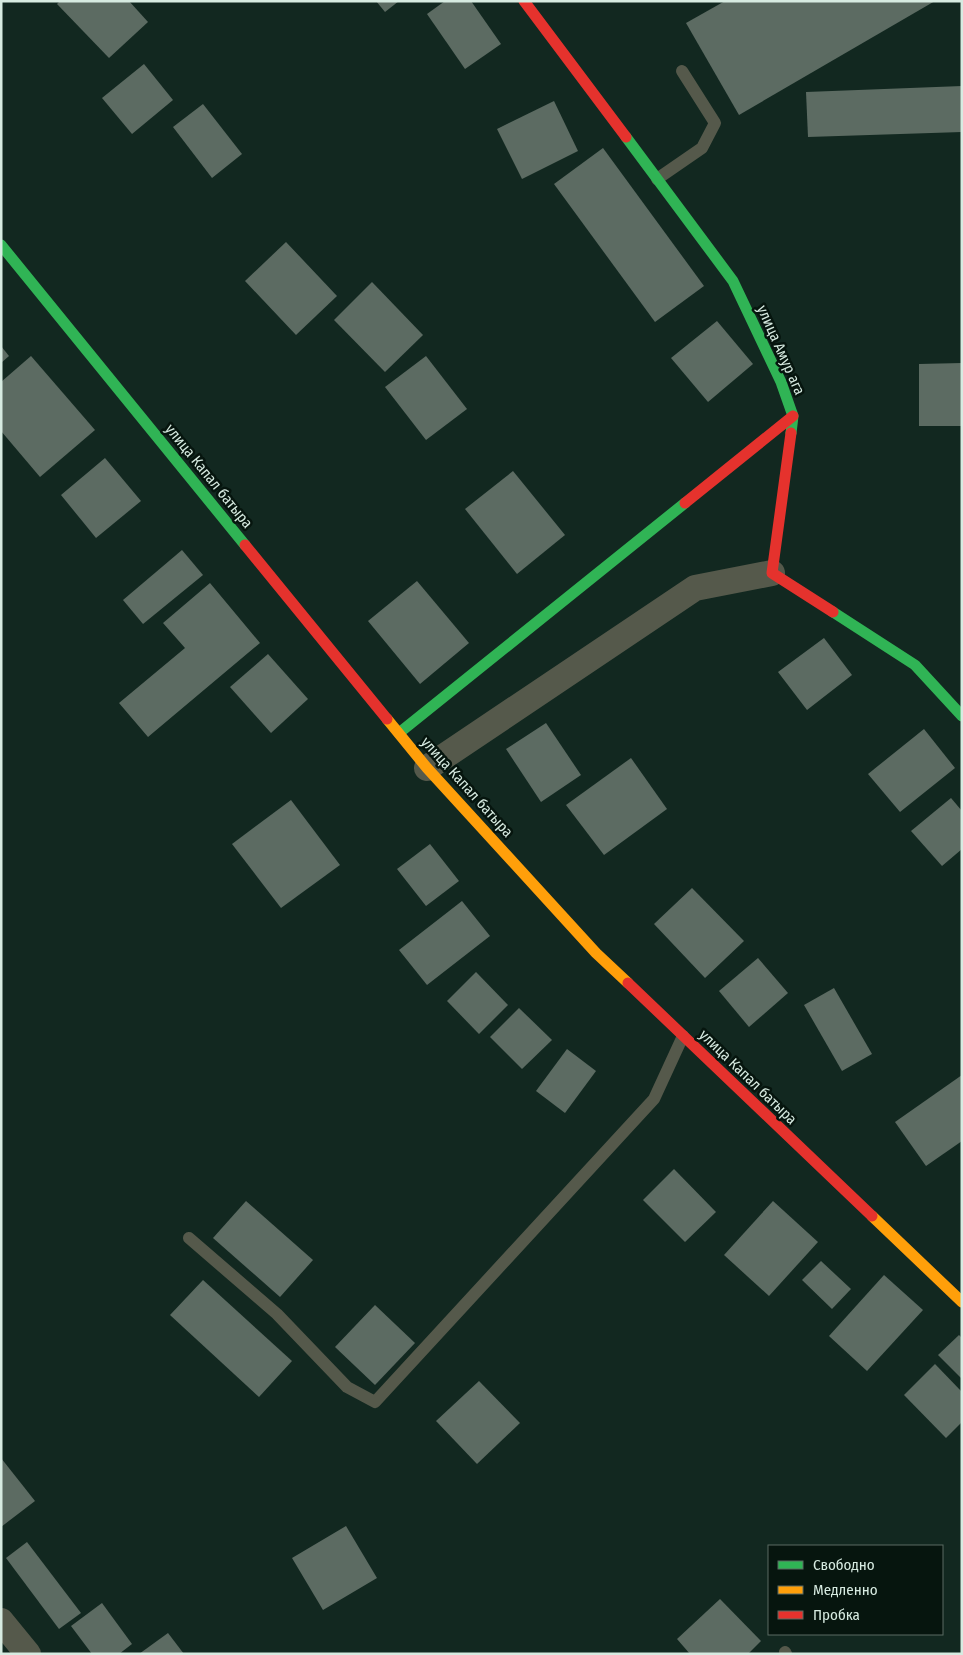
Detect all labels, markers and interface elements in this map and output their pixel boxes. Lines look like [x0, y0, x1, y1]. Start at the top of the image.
street label: улица Амур ага [753, 302, 809, 398]
street label: улица Капал батыра [161, 420, 257, 532]
street label: улица Капал батыра [417, 733, 517, 841]
street label: улица Капал батыра [695, 1026, 801, 1128]
legend [768, 1545, 943, 1635]
text: Свободно [813, 1556, 875, 1574]
text: Медленно [813, 1581, 878, 1599]
text: Пробка [813, 1606, 860, 1624]

